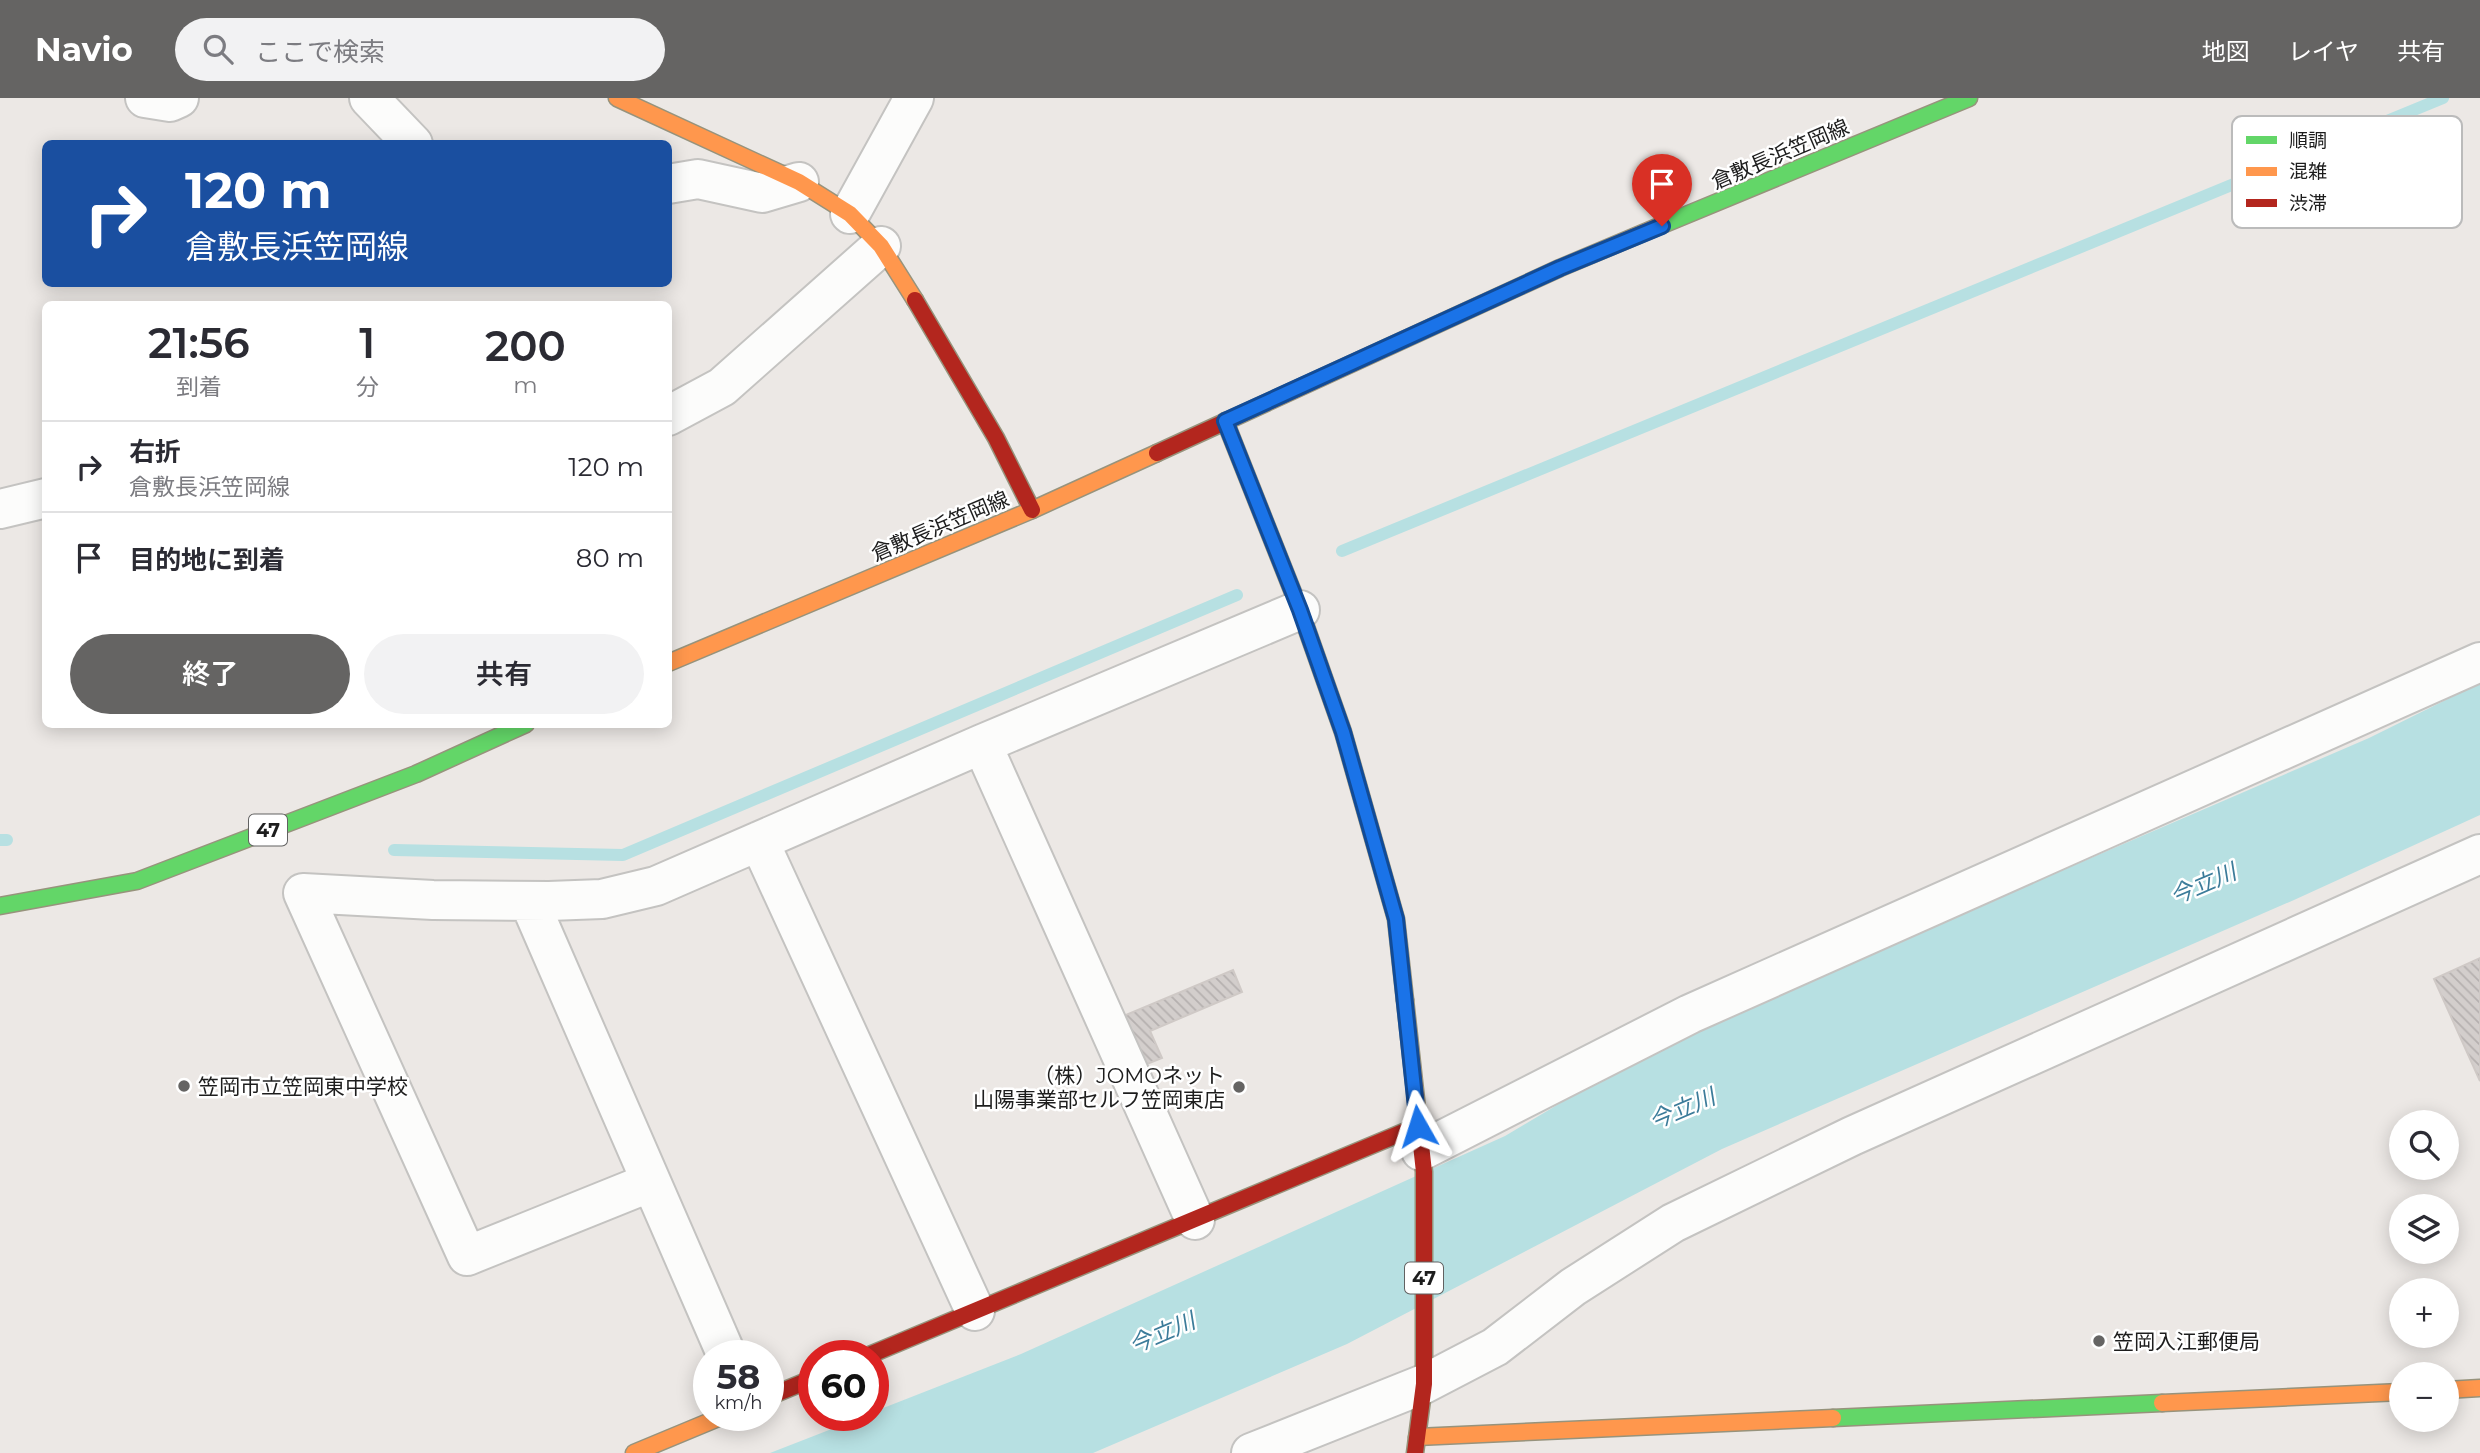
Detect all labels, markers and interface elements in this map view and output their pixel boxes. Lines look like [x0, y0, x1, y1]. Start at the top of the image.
search box [175, 18, 665, 81]
text: Navio [35, 29, 133, 69]
icon: search [199, 30, 237, 68]
text: ここで検索 [255, 36, 385, 68]
text: 地図 [2202, 37, 2250, 66]
text: レイヤ [2288, 37, 2359, 66]
text: 共有 [2397, 37, 2445, 66]
street label: 倉敷長浜笠岡線 [1707, 114, 1853, 194]
legend [2232, 116, 2462, 228]
text: 順調 [2289, 129, 2327, 152]
pin [1632, 154, 1692, 226]
text: 混雑 [2289, 160, 2327, 183]
text: 120 m [185, 161, 332, 220]
icon: arrive [1643, 165, 1681, 203]
icon: right [70, 168, 161, 259]
text: 渋滞 [2289, 192, 2327, 215]
text: 倉敷長浜笠岡線 [185, 227, 409, 266]
text: 21:56 [148, 317, 250, 369]
text: 1 [359, 317, 375, 369]
text: 200 [485, 320, 566, 372]
text: m [513, 371, 538, 399]
text: 到着 [176, 373, 222, 401]
text: 分 [356, 373, 379, 401]
text: 右折 [129, 436, 181, 468]
icon: right [70, 448, 108, 486]
text: 120 m [568, 451, 644, 483]
text: 倉敷長浜笠岡線 [129, 473, 290, 501]
street label: 倉敷長浜笠岡線 [867, 486, 1013, 566]
icon: arrive [70, 539, 108, 577]
text: 80 m [576, 542, 644, 574]
text: 目的地に到着 [129, 544, 285, 576]
button: 終了 [70, 634, 350, 714]
button: 共有 [364, 634, 644, 714]
road number: 47 [249, 814, 287, 846]
water label: 今立川 [2166, 856, 2243, 910]
place label: （株）JOMOネット 山陽事業部セルフ笠岡東店 [973, 1063, 1225, 1112]
place label: 笠岡市立笠岡東中学校 [198, 1074, 408, 1099]
marker: 笠岡市立笠岡東中学校 [176, 1078, 192, 1094]
marker: （株）JOMOネット 山陽事業部セルフ笠岡東店 [1231, 1079, 1247, 1095]
water label: 今立川 [1645, 1081, 1722, 1135]
position arrow [1381, 1089, 1455, 1163]
map controls [2389, 1110, 2459, 1432]
button: search [2389, 1110, 2459, 1180]
button: layers [2389, 1194, 2459, 1264]
road number: 47 [1405, 1262, 1443, 1294]
button: + [2389, 1278, 2459, 1348]
water label: 今立川 [1125, 1305, 1202, 1359]
place label: 笠岡入江郵便局 [2113, 1329, 2260, 1354]
marker: 笠岡入江郵便局 [2091, 1333, 2107, 1349]
speed limit sign: 60 [798, 1340, 889, 1431]
text: 58 [717, 1355, 760, 1398]
button: − [2389, 1362, 2459, 1432]
text: km/h [714, 1392, 763, 1414]

